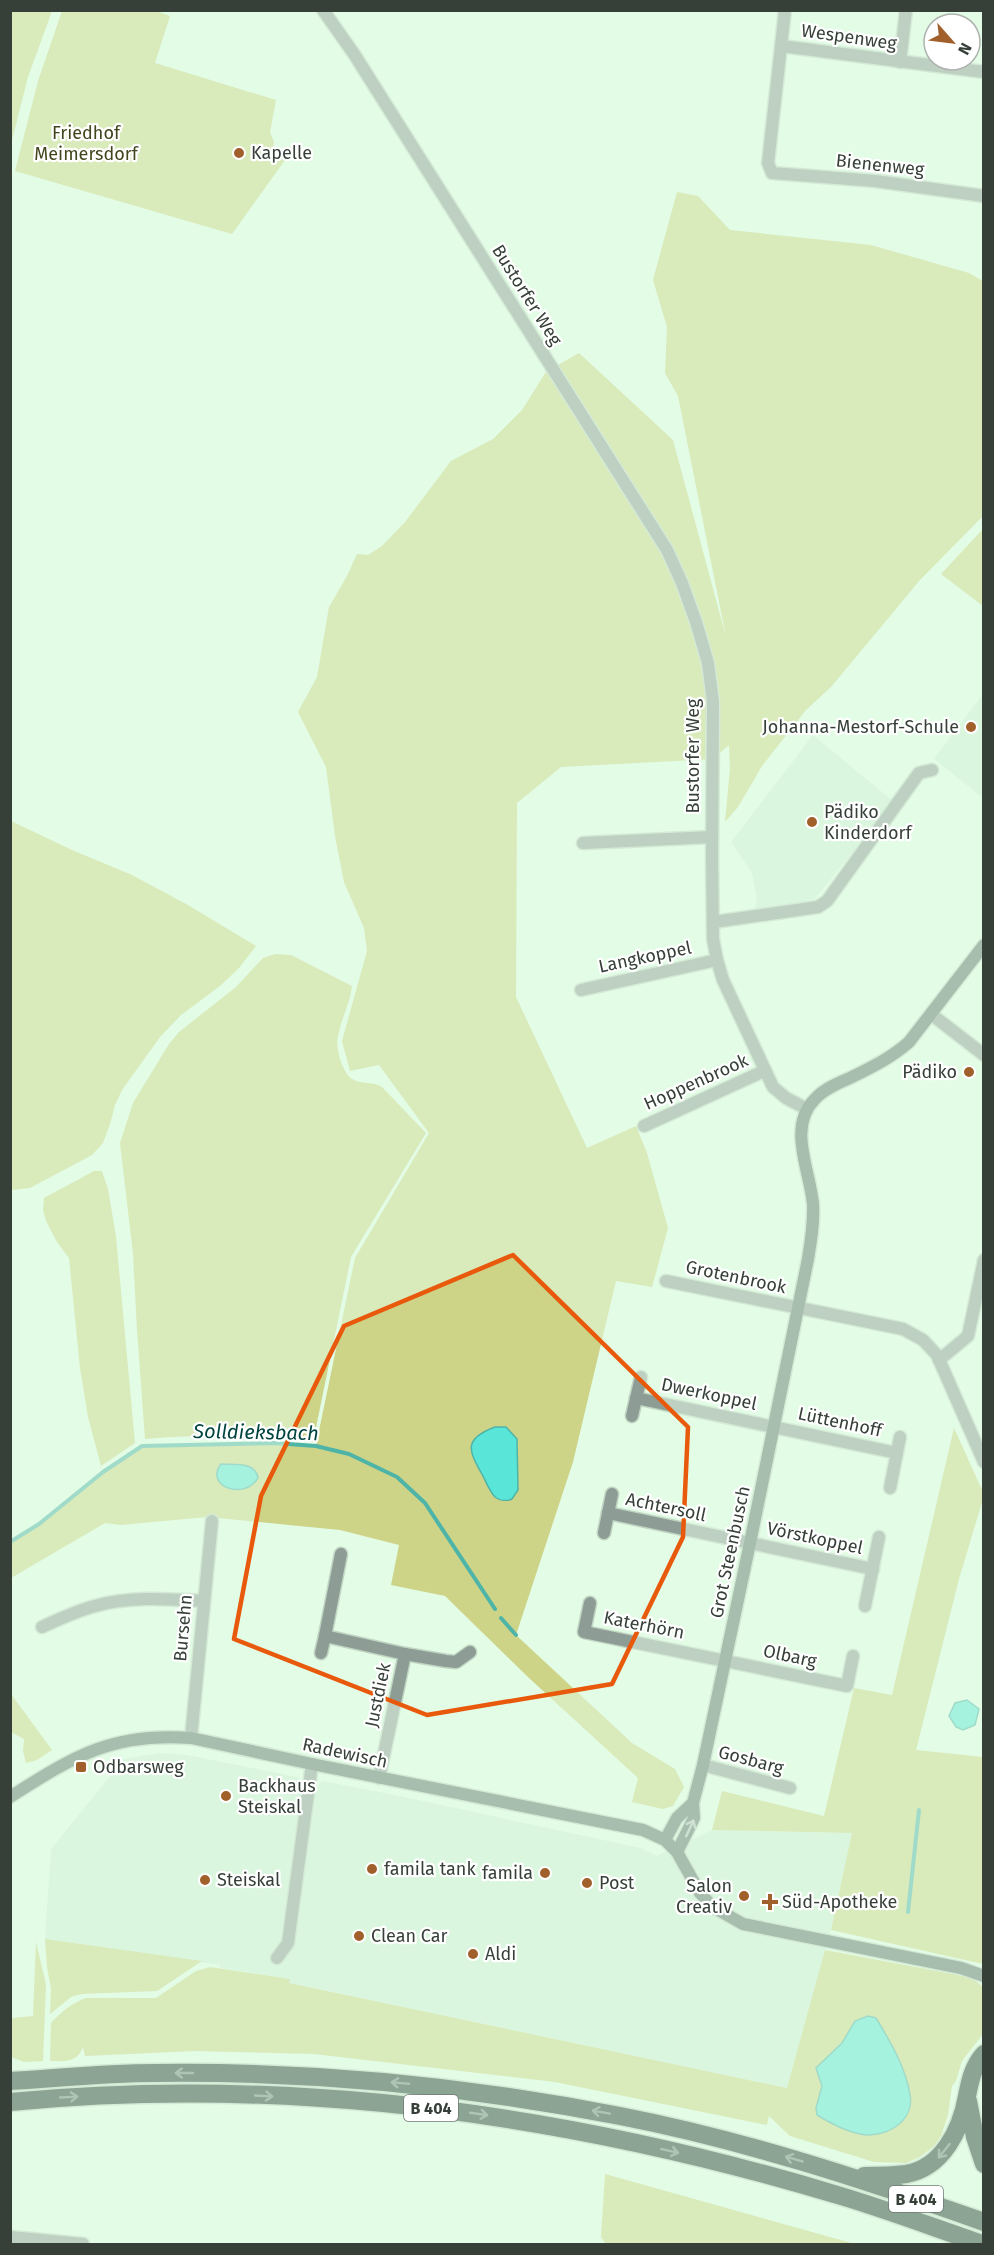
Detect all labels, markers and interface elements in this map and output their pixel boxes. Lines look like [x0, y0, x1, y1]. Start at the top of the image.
north arrow [922, 12, 982, 72]
street label: Wespenweg [800, 19, 899, 55]
text: N [954, 40, 976, 58]
park label: Friedhof Meimersdorf [34, 122, 140, 165]
place label: Kapelle [251, 142, 312, 164]
marker: Kapelle [232, 146, 246, 160]
street label: Bienenweg [835, 149, 926, 181]
street label: Bustorfer Weg [487, 241, 567, 350]
street label: Bustorfer Weg [682, 698, 704, 813]
place label: Johanna-Mestorf-Schule [762, 716, 959, 738]
marker: Johanna-Mestorf-Schule [964, 720, 978, 734]
place label: Pädiko Kinderdorf [824, 801, 913, 844]
marker: Pädiko Kinderdorf [805, 815, 819, 829]
street label: Langkoppel [596, 936, 694, 978]
street label: Hoppenbrook [640, 1049, 752, 1115]
place label: Pädiko [902, 1061, 957, 1083]
marker: Pädiko [962, 1065, 976, 1079]
street label: Grotenbrook [684, 1256, 789, 1299]
street label: Dwerkoppel [659, 1373, 759, 1415]
street label: Lüttenhoff [796, 1402, 886, 1442]
water label: Solldieksbach [192, 1419, 319, 1445]
street label: Grot Steenbusch [705, 1484, 755, 1620]
street label: Achtersoll [624, 1488, 708, 1526]
street label: Vörstkoppel [765, 1517, 865, 1559]
street label: Bursehn [169, 1593, 197, 1663]
street label: Katerhörn [602, 1606, 686, 1644]
street label: Olbarg [761, 1640, 819, 1673]
street label: Justdiek [360, 1660, 396, 1729]
street label: Radewisch [300, 1733, 390, 1773]
street label: Gosbarg [716, 1741, 787, 1779]
place label: Odbarsweg [93, 1756, 184, 1778]
marker: Odbarsweg [74, 1760, 88, 1774]
place label: Backhaus Steiskal [238, 1775, 316, 1818]
marker: Backhaus Steiskal [219, 1789, 233, 1803]
one-way arrow [684, 1820, 696, 1838]
place label: famila tank [384, 1858, 476, 1880]
marker: famila tank [365, 1862, 379, 1876]
place label: famila [482, 1862, 533, 1884]
marker: famila [538, 1866, 552, 1880]
place label: Steiskal [217, 1869, 280, 1891]
place label: Post [599, 1872, 635, 1894]
marker: Steiskal [198, 1873, 212, 1887]
place label: Salon Creativ [676, 1875, 732, 1918]
marker: Post [580, 1876, 594, 1890]
marker: Salon Creativ [737, 1889, 751, 1903]
place label: Süd-Apotheke [782, 1891, 897, 1913]
marker: Süd-Apotheke [763, 1895, 777, 1909]
place label: Clean Car [371, 1925, 448, 1947]
marker: Clean Car [352, 1929, 366, 1943]
place label: Aldi [485, 1943, 516, 1965]
marker: Aldi [466, 1947, 480, 1961]
one-way arrow [175, 2067, 195, 2079]
one-way arrow [390, 2077, 410, 2088]
one-way arrow [253, 2090, 273, 2101]
one-way arrow [58, 2092, 78, 2103]
road number: B 404 [404, 2095, 458, 2121]
one-way arrow [592, 2107, 612, 2118]
one-way arrow [468, 2109, 488, 2120]
one-way arrow [937, 2142, 950, 2158]
one-way arrow [660, 2146, 679, 2158]
one-way arrow [785, 2153, 804, 2164]
road number: B 404 [889, 2186, 943, 2212]

